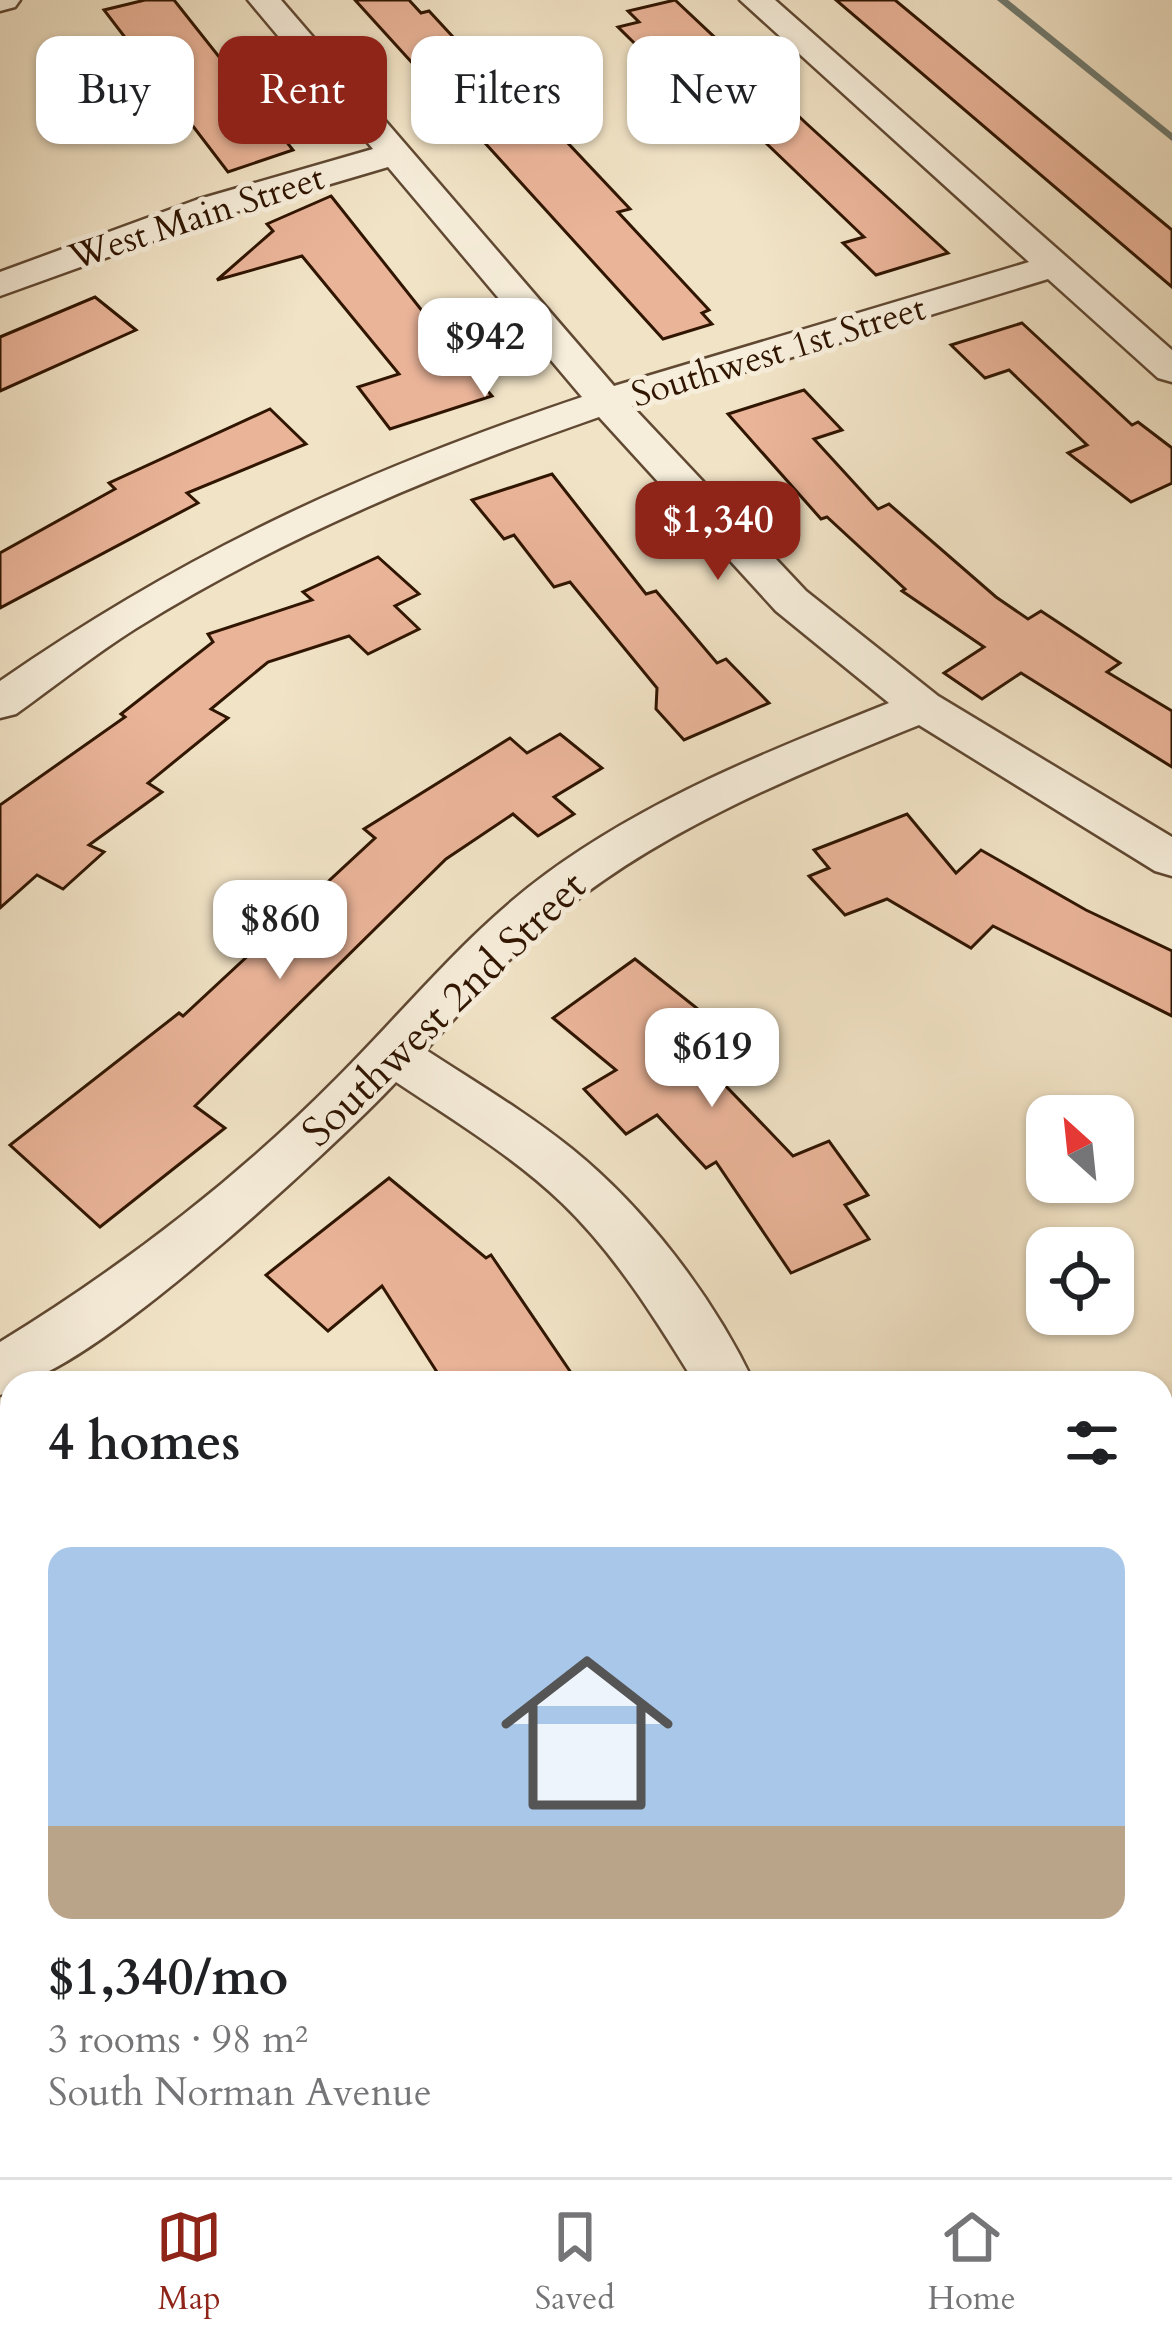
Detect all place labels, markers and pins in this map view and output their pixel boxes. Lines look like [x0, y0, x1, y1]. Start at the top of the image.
pin: $942 [414, 298, 556, 400]
pin: $1,340 [620, 481, 816, 583]
pin: $860 [209, 880, 351, 982]
pin: $619 [641, 1008, 783, 1110]

